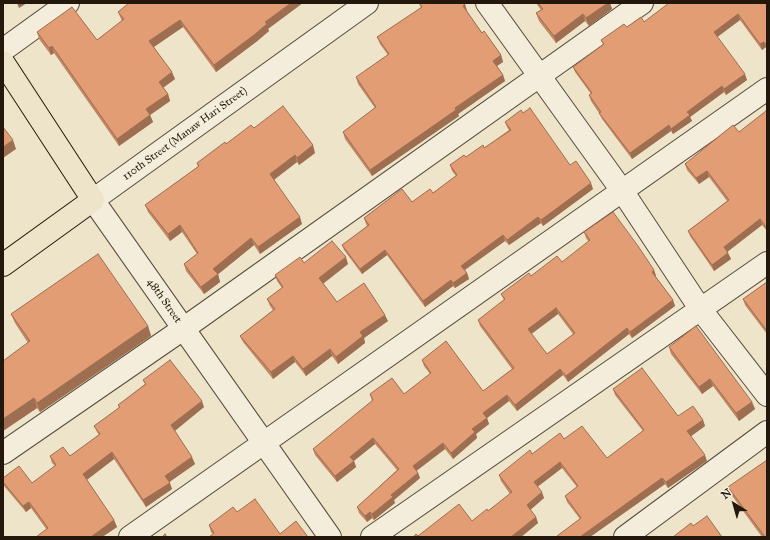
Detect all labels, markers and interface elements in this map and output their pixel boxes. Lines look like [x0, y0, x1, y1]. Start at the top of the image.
street label: 110th Street (Manaw Hari Street) [120, 84, 250, 184]
street label: 48th Street [144, 276, 184, 326]
north arrow [714, 484, 754, 524]
text: N [719, 486, 734, 502]

